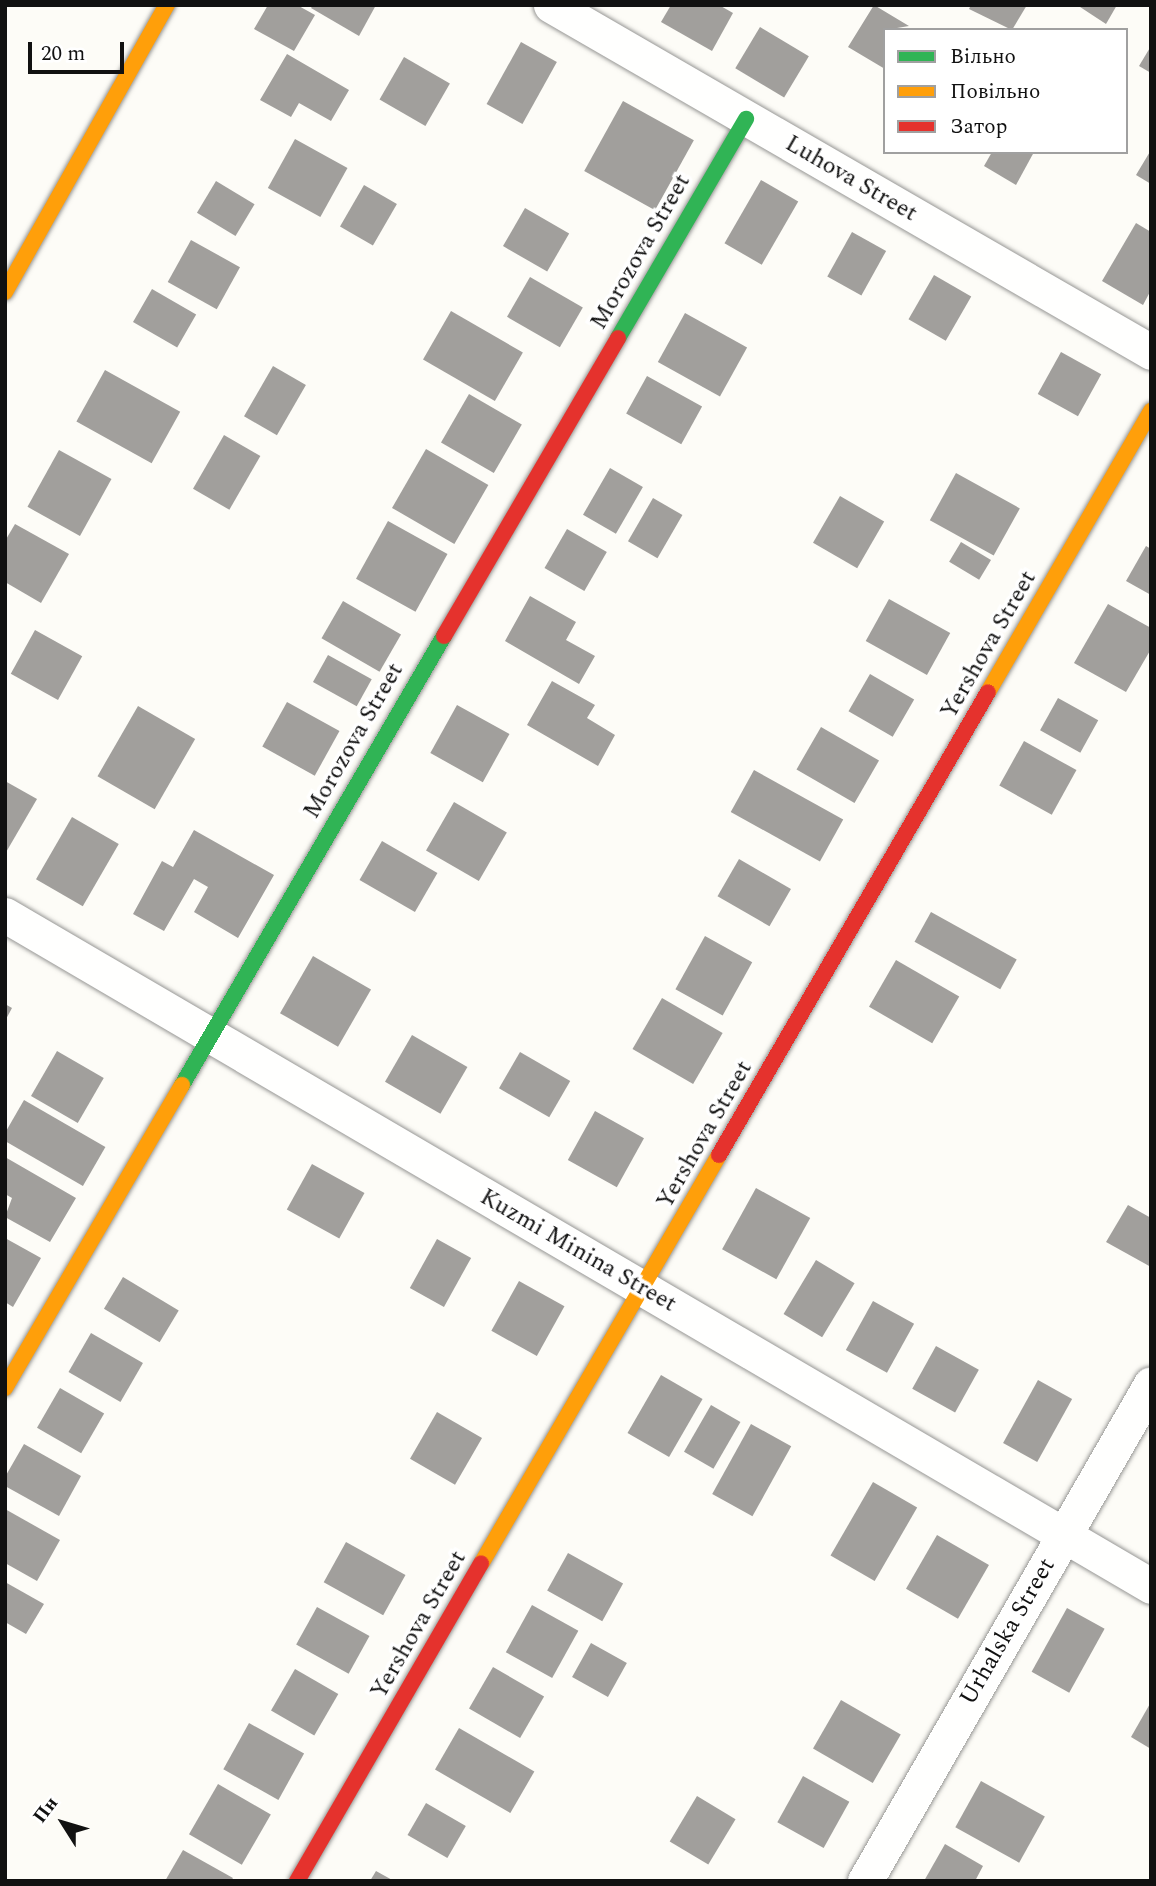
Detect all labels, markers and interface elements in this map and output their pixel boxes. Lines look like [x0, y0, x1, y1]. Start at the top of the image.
scale bar [32, 28, 128, 72]
legend [883, 28, 1128, 154]
text: 20 m [41, 38, 85, 70]
text: Вільно [950, 41, 1016, 73]
text: Повільно [950, 76, 1040, 108]
text: Затор [950, 111, 1007, 143]
street label: Luhova Street [780, 130, 922, 228]
street label: Morozova Street [585, 169, 697, 335]
street label: Yershova Street [935, 566, 1043, 724]
street label: Morozova Street [298, 658, 410, 824]
street label: Yershova Street [651, 1056, 759, 1214]
street label: Kuzmi Minina Street [475, 1183, 681, 1319]
street label: Yershova Street [365, 1546, 473, 1704]
street label: Urhalska Street [954, 1553, 1062, 1711]
north arrow [28, 1788, 98, 1858]
text: Пн [26, 1790, 66, 1830]

